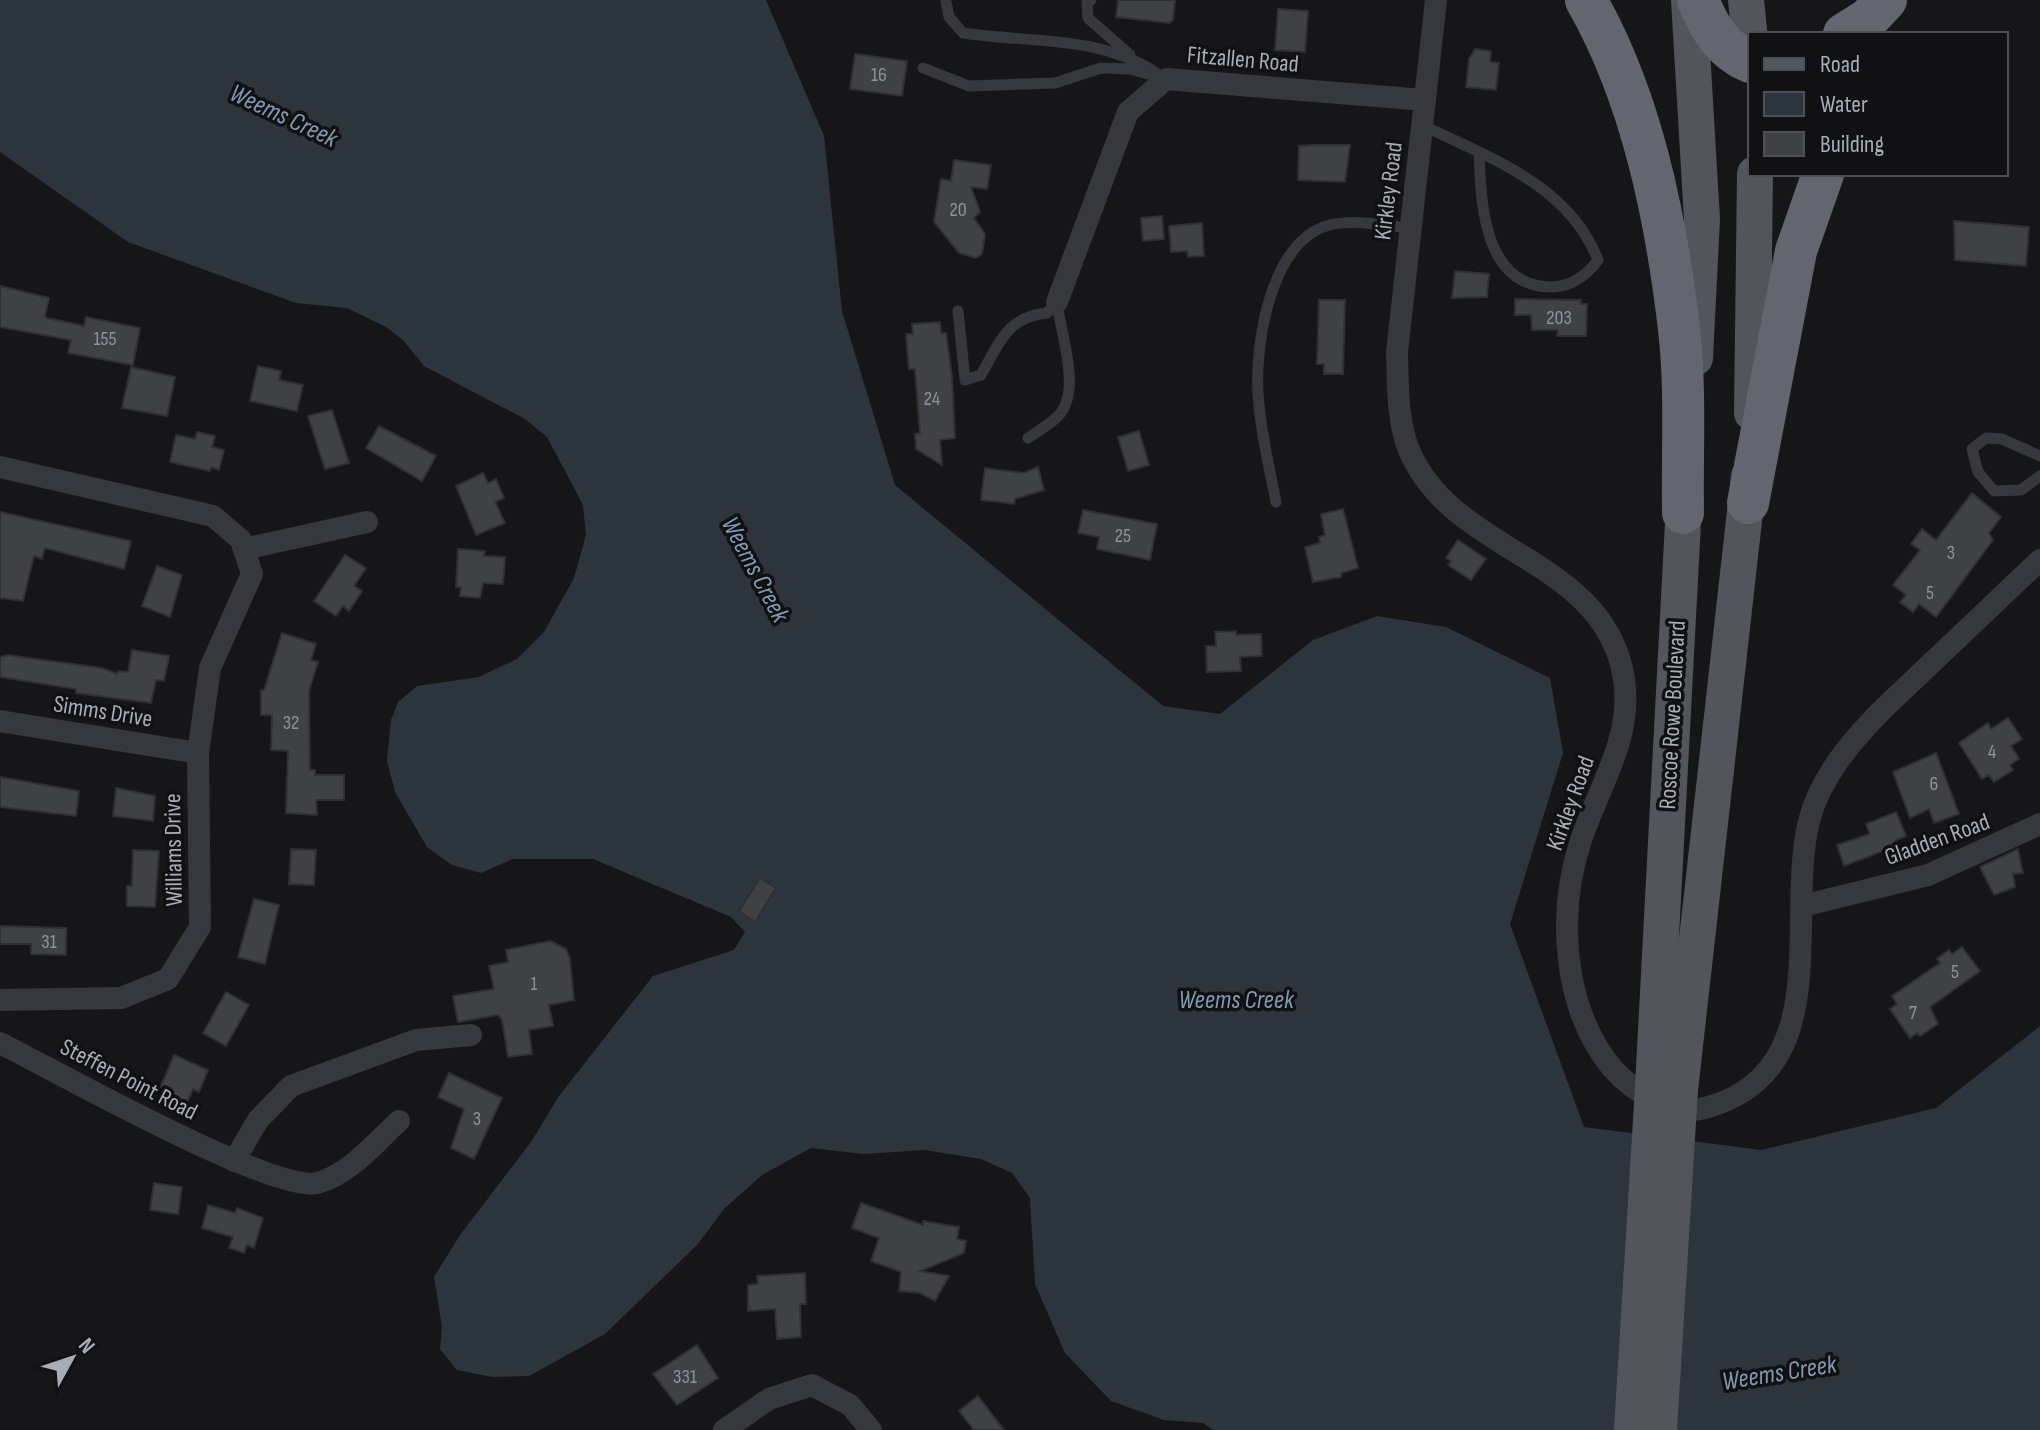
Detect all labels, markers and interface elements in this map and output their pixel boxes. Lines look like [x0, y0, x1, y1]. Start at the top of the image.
legend [1748, 32, 2008, 176]
street label: Fitzallen Road [1186, 40, 1300, 79]
text: Road [1820, 50, 1860, 79]
house number: 16 [871, 63, 887, 87]
water label: Weems Creek [225, 78, 343, 155]
text: Water [1820, 90, 1868, 119]
text: Building [1820, 130, 1884, 159]
street label: Kirkley Road [1368, 140, 1409, 242]
house number: 20 [949, 198, 967, 222]
house number: 203 [1546, 306, 1572, 330]
house number: 155 [93, 327, 117, 351]
house number: 24 [924, 387, 940, 411]
water label: Weems Creek [714, 512, 796, 629]
house number: 25 [1115, 524, 1131, 548]
house number: 3 [1947, 541, 1955, 565]
house number: 5 [1926, 581, 1934, 605]
street label: Roscoe Rowe Boulevard [1653, 620, 1692, 810]
street label: Simms Drive [51, 689, 155, 734]
house number: 32 [283, 711, 299, 735]
house number: 4 [1988, 740, 1996, 764]
street label: Kirkley Road [1540, 752, 1601, 854]
house number: 6 [1930, 772, 1938, 796]
street label: Williams Drive [158, 793, 189, 907]
street label: Gladden Road [1881, 807, 1994, 872]
house number: 31 [41, 930, 57, 954]
house number: 5 [1951, 960, 1959, 984]
house number: 1 [531, 972, 538, 996]
water label: Weems Creek [1178, 985, 1295, 1016]
house number: 7 [1909, 1001, 1917, 1025]
street label: Steffen Point Road [55, 1032, 202, 1126]
house number: 3 [473, 1107, 481, 1131]
north arrow [32, 1318, 112, 1398]
text: N [72, 1333, 100, 1359]
water label: Weems Creek [1720, 1349, 1840, 1398]
house number: 331 [673, 1365, 697, 1389]

